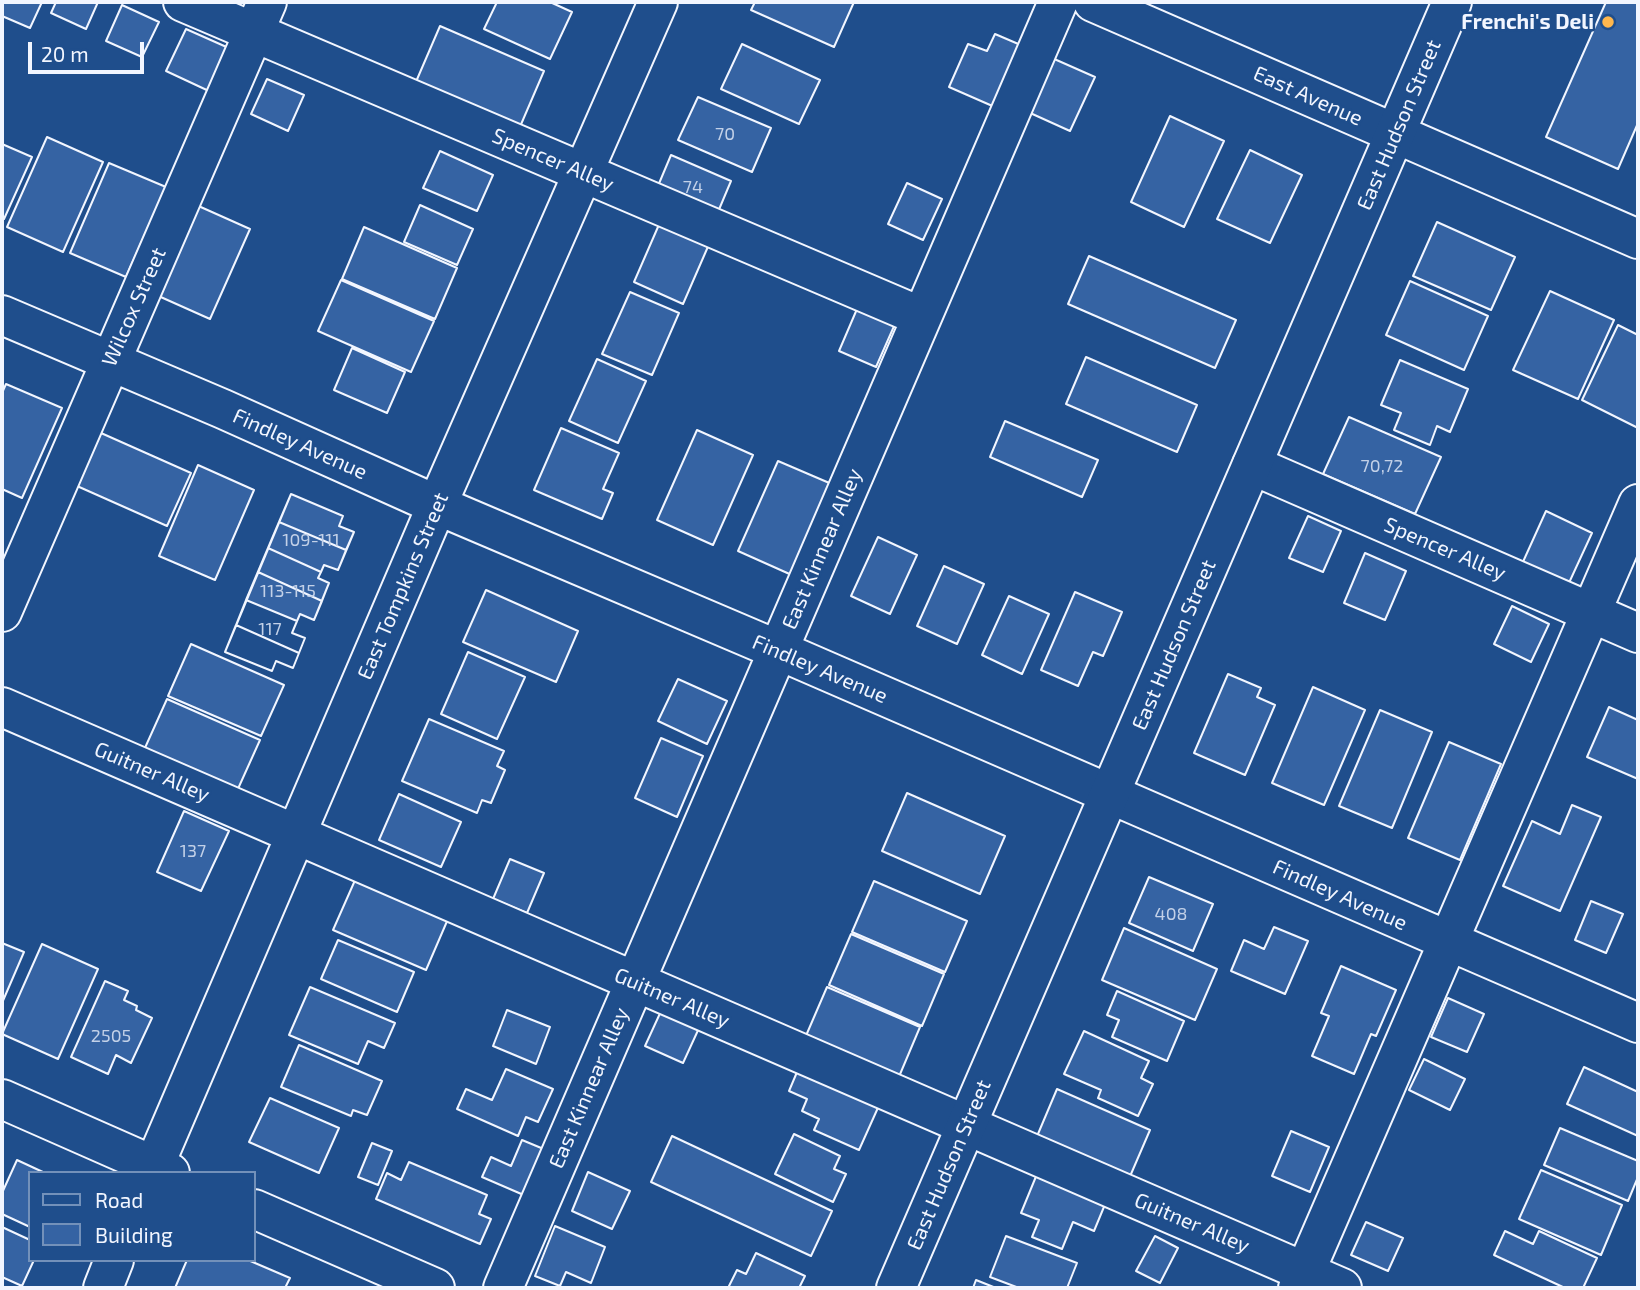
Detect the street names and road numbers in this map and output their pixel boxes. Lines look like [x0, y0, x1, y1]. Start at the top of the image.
street label: East Hudson Street [1352, 36, 1446, 214]
street label: East Avenue [1249, 61, 1367, 131]
street label: Spencer Alley [488, 123, 618, 197]
street label: Wilcox Street [97, 244, 171, 370]
street label: Findley Avenue [229, 403, 371, 485]
street label: East Kinnear Alley [777, 465, 867, 633]
street label: East Tompkins Street [352, 489, 454, 683]
street label: Spencer Alley [1380, 512, 1510, 586]
street label: East Hudson Street [1127, 556, 1221, 734]
street label: Findley Avenue [749, 629, 891, 709]
street label: Guitner Alley [91, 736, 213, 808]
street label: Findley Avenue [1269, 854, 1411, 936]
street label: Guitner Alley [611, 962, 733, 1034]
street label: East Kinnear Alley [544, 1004, 634, 1172]
street label: East Hudson Street [902, 1076, 996, 1254]
street label: Guitner Alley [1131, 1187, 1253, 1259]

